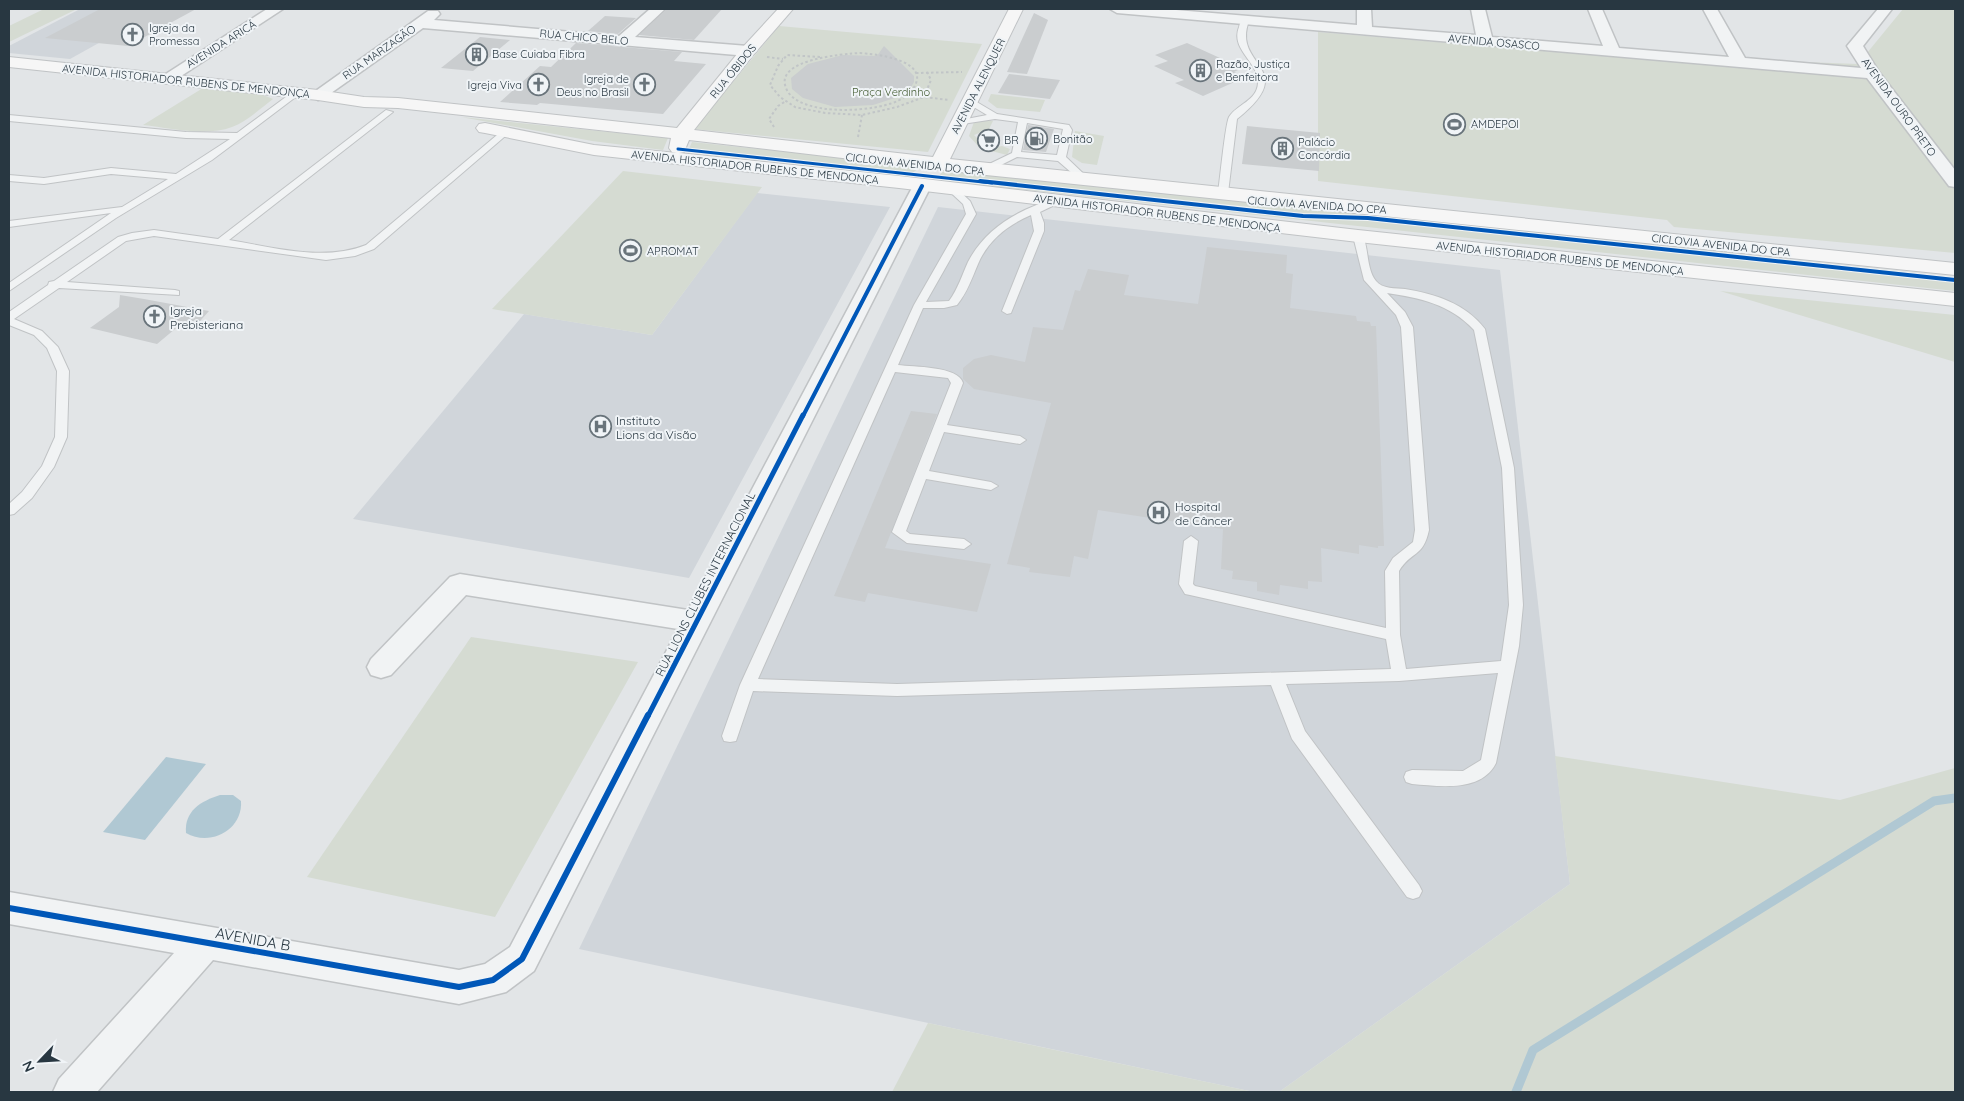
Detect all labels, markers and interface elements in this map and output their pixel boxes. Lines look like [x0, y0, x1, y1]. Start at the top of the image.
street label: AVENIDA ARICÁ [183, 17, 259, 71]
place label: Igreja da Promessa [149, 21, 200, 48]
church icon: Igreja da Promessa [121, 22, 145, 46]
street label: RUA MARZAGÃO [340, 22, 418, 82]
street label: RUA CHICO BELO [539, 26, 629, 48]
street label: AVENIDA OSASCO [1448, 31, 1540, 53]
street label: AVENIDA ALENQUER [948, 36, 1008, 136]
street label: RUA ÓBIDOS [707, 41, 759, 101]
building icon: Base Cuiaba Fibra [464, 42, 488, 66]
place label: Base Cuiaba Fibra [492, 47, 585, 61]
street label: AVENIDA OURO PRETO [1859, 55, 1939, 159]
place label: Razão, Justiça e Benfeitora [1216, 57, 1290, 84]
building icon: Razão, Justiça e Benfeitora [1188, 58, 1212, 82]
street label: AVENIDA HISTORIADOR RUBENS DE MENDONÇA [61, 61, 311, 101]
place label: Igreja de Deus no Brasil [556, 72, 629, 99]
church icon: Igreja Viva [526, 73, 550, 97]
church icon: Igreja de Deus no Brasil [633, 73, 657, 97]
place label: Igreja Viva [467, 78, 522, 92]
park label: Praça Verdinho [852, 85, 930, 99]
sports icon: AMDEPOl [1443, 112, 1467, 136]
place label: AMDEPOl [1471, 117, 1519, 131]
fuel station icon: Bonitão [1025, 127, 1049, 151]
supermarket icon: BR [976, 128, 1000, 152]
place label: Bonitão [1053, 132, 1093, 146]
place label: BR [1004, 133, 1019, 147]
place label: Palácio Concórdia [1298, 135, 1350, 162]
building icon: Palácio Concórdia [1270, 136, 1294, 160]
street label: AVENIDA HISTORIADOR RUBENS DE MENDONÇA [630, 147, 880, 187]
street label: CICLOVIA AVENIDA DO CPA [845, 150, 985, 178]
street label: AVENIDA HISTORIADOR RUBENS DE MENDONÇA [1033, 191, 1281, 235]
street label: CICLOVIA AVENIDA DO CPA [1247, 193, 1387, 217]
street label: CICLOVIA AVENIDA DO CPA [1651, 231, 1791, 259]
street label: AVENIDA HISTORIADOR RUBENS DE MENDONÇA [1435, 238, 1685, 278]
sports icon: APROMAT [619, 239, 643, 263]
place label: APROMAT [647, 244, 699, 258]
place label: Igreja Prebisteriana [170, 303, 243, 332]
church icon: Igreja Prebisteriana [142, 305, 166, 329]
place label: Instituto Lions da Visão [616, 413, 697, 442]
hospital icon: Instituto Lions da Visão [588, 415, 612, 439]
street label: RUA LIONS CLUBES INTERNACIONAL [652, 489, 759, 679]
place label: Hospital de Câncer [1175, 499, 1232, 528]
hospital icon: Hospital de Câncer [1147, 501, 1171, 525]
street label: AVENIDA B [214, 923, 292, 955]
north arrow [15, 1036, 65, 1086]
text: N [18, 1058, 39, 1075]

